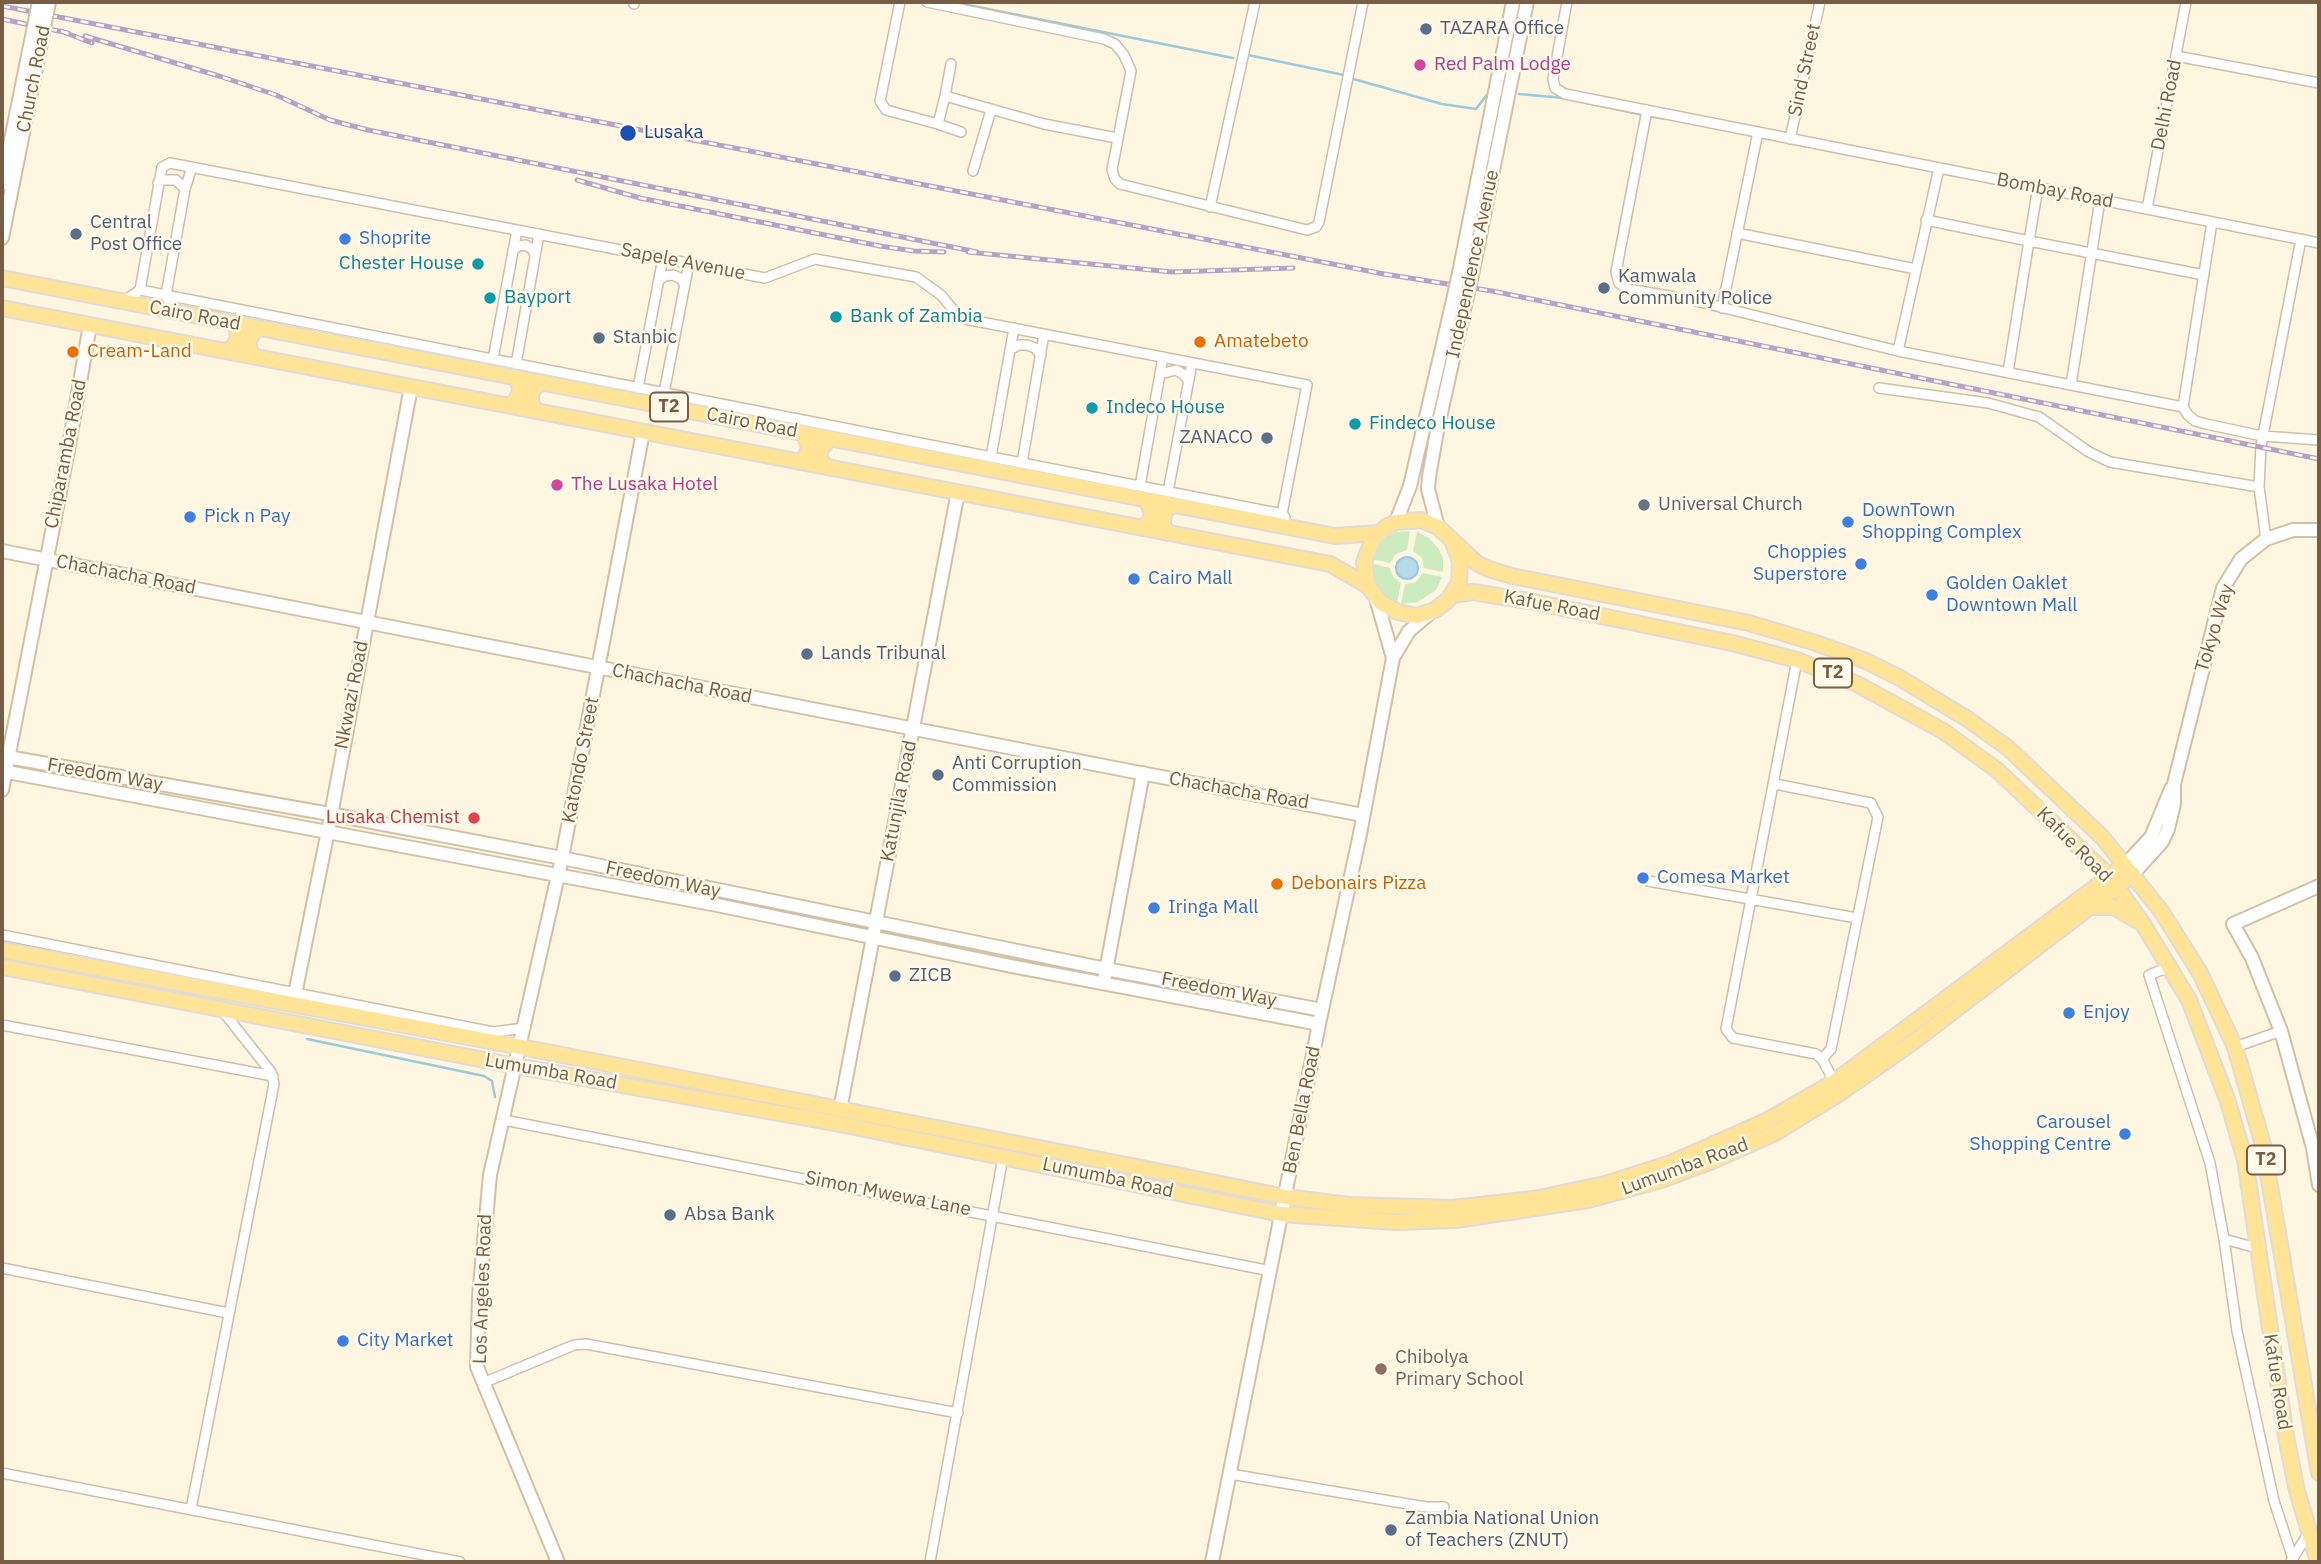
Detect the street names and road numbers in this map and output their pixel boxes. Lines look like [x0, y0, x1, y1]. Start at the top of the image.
street label: Sind Street [1784, 22, 1826, 118]
street label: Church Road [12, 23, 56, 135]
street label: Delhi Road [2147, 58, 2187, 152]
street label: Independence Avenue [1442, 168, 1504, 360]
street label: Bombay Road [1995, 169, 2115, 213]
street label: Sapele Avenue [619, 239, 747, 285]
street label: Cairo Road [147, 296, 243, 336]
street label: Chiparamba Road [40, 377, 92, 531]
road number: T2 [650, 393, 688, 422]
street label: Cairo Road [704, 403, 800, 443]
street label: Chachacha Road [54, 550, 198, 600]
street label: Tokyo Way [2191, 581, 2239, 675]
street label: Kafue Road [1502, 586, 1602, 626]
street label: Nkwazi Road [330, 639, 374, 751]
road number: T2 [1814, 658, 1852, 688]
street label: Chachacha Road [610, 659, 754, 709]
street label: Katondo Street [558, 695, 604, 825]
street label: Katunjila Road [876, 738, 922, 864]
street label: Freedom Way [45, 754, 165, 796]
street label: Chachacha Road [1167, 767, 1311, 815]
street label: Kafue Road [2031, 802, 2117, 888]
street label: Freedom Way [603, 857, 723, 903]
street label: Freedom Way [1159, 968, 1279, 1012]
street label: Ben Bella Road [1278, 1044, 1326, 1176]
street label: Lumumba Road [483, 1049, 619, 1095]
street label: Lumumba Road [1618, 1133, 1752, 1201]
road number: T2 [2247, 1146, 2285, 1175]
street label: Lumumba Road [1040, 1153, 1176, 1203]
street label: Simon Mwewa Lane [803, 1167, 973, 1221]
street label: Los Angeles Road [469, 1214, 497, 1364]
street label: Kafue Road [2258, 1332, 2296, 1432]

